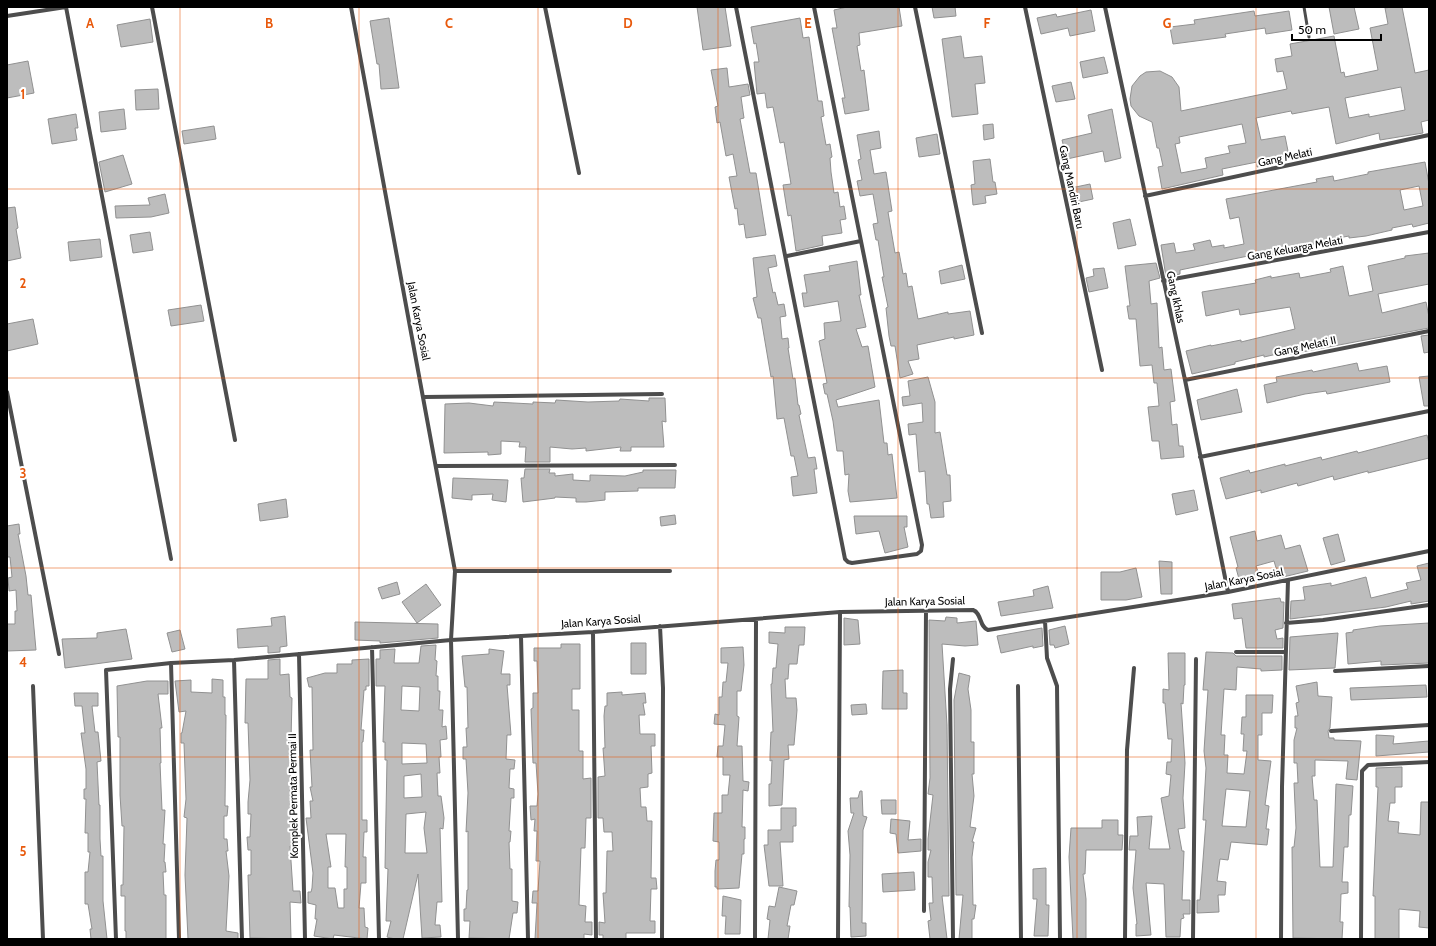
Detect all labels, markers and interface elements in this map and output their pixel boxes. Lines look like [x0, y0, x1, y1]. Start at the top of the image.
text: A [86, 15, 95, 31]
text: B [265, 15, 273, 31]
text: C [445, 15, 453, 31]
text: D [623, 15, 633, 31]
text: E [804, 15, 812, 31]
text: F [984, 15, 991, 31]
text: G [1163, 15, 1172, 31]
scale bar [1292, 16, 1381, 42]
text: 50 m [1298, 22, 1326, 37]
text: 1 [21, 86, 25, 102]
street label: Gang Mandiri Baru [1056, 144, 1088, 230]
street label: Gang Melati [1257, 144, 1313, 170]
street label: Gang Keluarga Melati [1246, 233, 1344, 263]
street label: Gang Ikhlas [1164, 270, 1188, 325]
text: 2 [20, 275, 27, 291]
street label: Jalan Karya Sosial [404, 279, 434, 362]
street label: Gang Melati II [1273, 333, 1337, 359]
text: 3 [19, 465, 27, 481]
street label: Jalan Karya Sosial [1202, 564, 1285, 594]
street label: Jalan Karya Sosial [884, 593, 965, 609]
street label: Jalan Karya Sosial [560, 611, 642, 631]
text: 4 [19, 654, 27, 670]
street label: Komplek Permata Permai II [285, 733, 301, 859]
text: 5 [20, 843, 27, 859]

